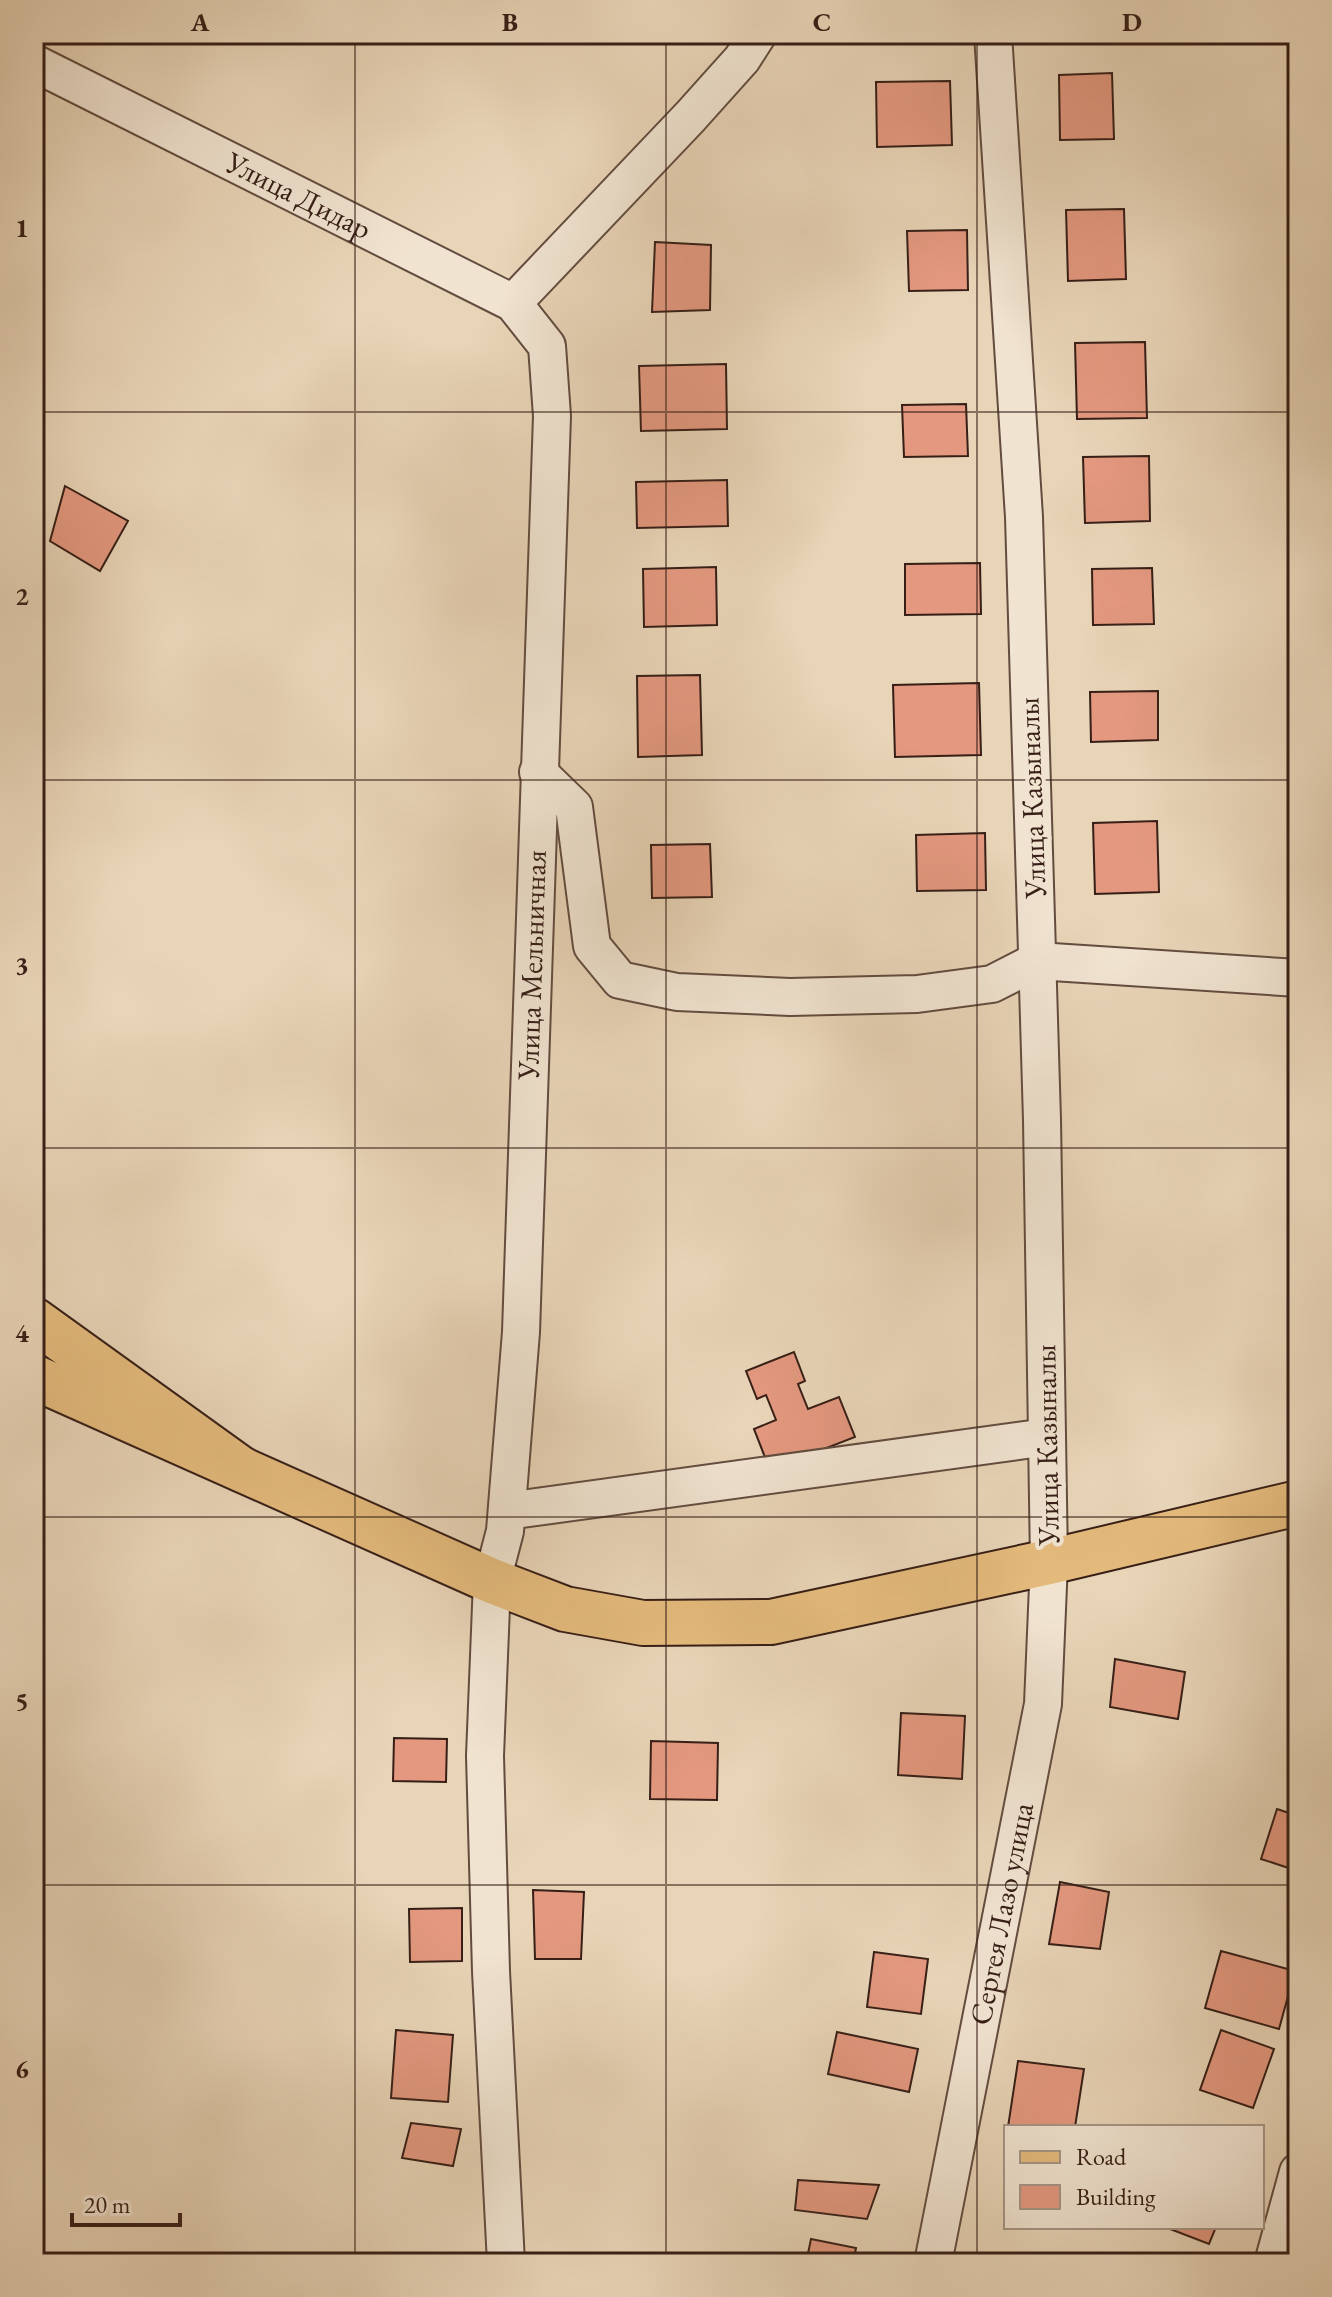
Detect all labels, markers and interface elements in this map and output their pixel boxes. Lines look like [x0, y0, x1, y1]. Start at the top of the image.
text: A [190, 5, 210, 39]
text: B [502, 5, 518, 39]
text: C [813, 5, 831, 39]
text: D [1122, 5, 1142, 39]
street label: Улица Дидар [219, 142, 378, 248]
text: 1 [15, 211, 29, 245]
text: 2 [15, 579, 29, 613]
street label: Улица Казыналы [1008, 697, 1055, 900]
street label: Улица Мельничная [508, 849, 555, 1082]
text: 3 [15, 948, 29, 982]
text: 4 [15, 1316, 29, 1350]
street label: Улица Казыналы [1025, 1344, 1068, 1547]
text: 5 [15, 1684, 29, 1718]
street label: Сергея Лазо улица [960, 1799, 1042, 2028]
text: 6 [15, 2052, 29, 2086]
legend [1004, 2125, 1264, 2229]
text: Road [1076, 2141, 1127, 2172]
scale bar [72, 2177, 180, 2227]
text: Building [1076, 2181, 1156, 2212]
text: 20 m [84, 2189, 131, 2220]

